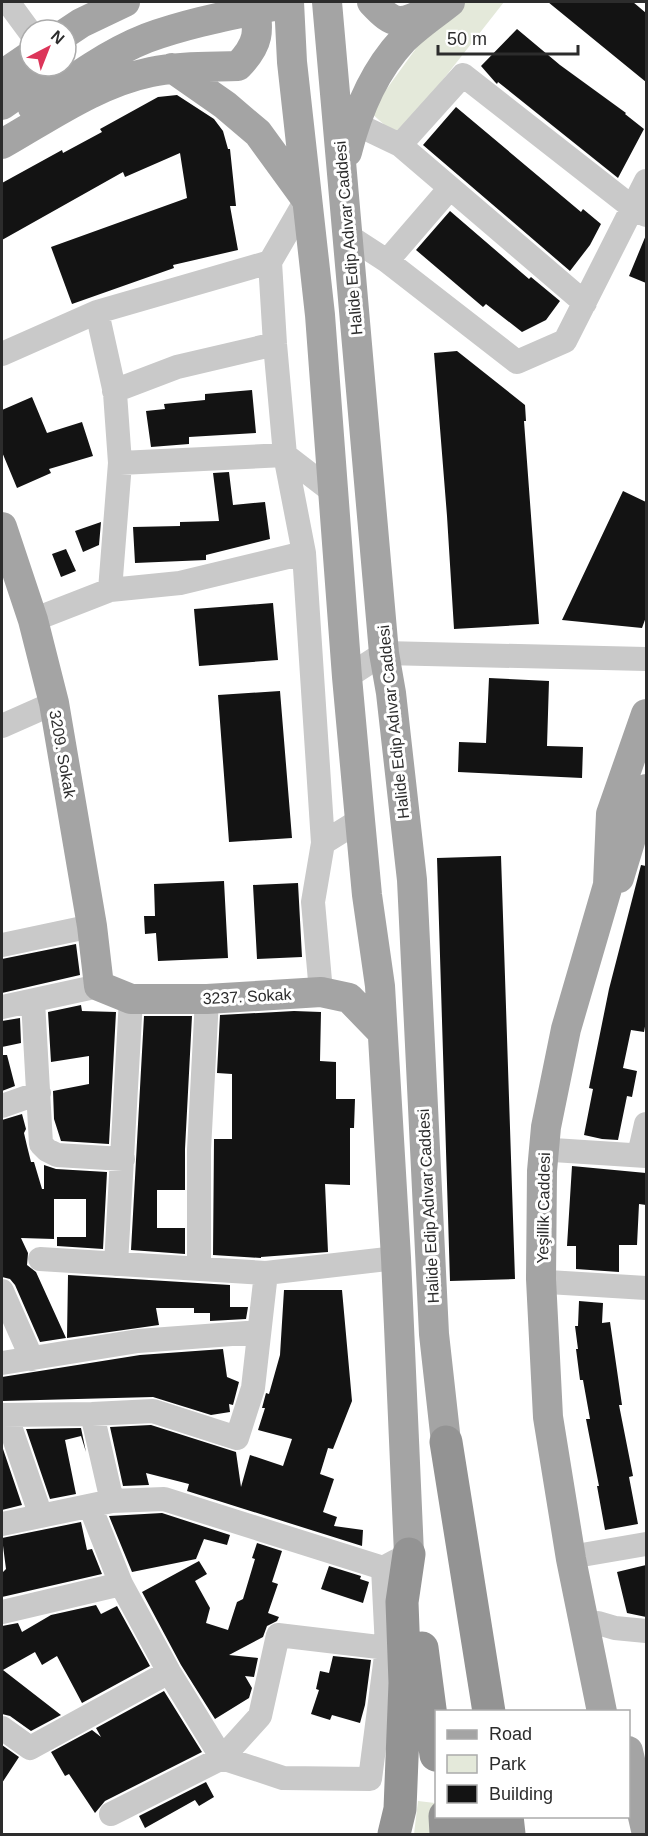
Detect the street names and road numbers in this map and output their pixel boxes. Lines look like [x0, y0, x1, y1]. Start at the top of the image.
street label: Halide Edip Adıvar Caddesi [332, 140, 365, 336]
street label: Halide Edip Adıvar Caddesi [375, 624, 412, 820]
street label: 3209. Sokak [46, 709, 79, 800]
street label: 3237. Sokak [202, 986, 293, 1007]
street label: Halide Edip Adıvar Caddesi [415, 1108, 442, 1304]
street label: Yeşillik Caddesi [534, 1152, 553, 1264]

